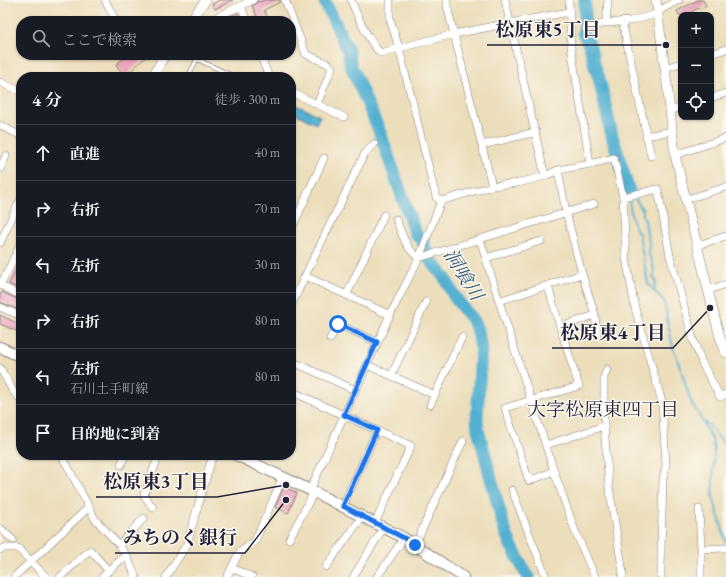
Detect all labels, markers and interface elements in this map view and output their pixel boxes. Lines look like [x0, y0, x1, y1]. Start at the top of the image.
map controls [678, 12, 714, 120]
button: + [678, 12, 714, 48]
callout: 松原東5丁目 [487, 14, 608, 45]
search box [16, 16, 296, 60]
text: 松原東5丁目 [495, 17, 601, 42]
icon: search [30, 27, 52, 49]
text: ここで検索 [62, 30, 137, 49]
button: − [678, 48, 714, 84]
button: locate [678, 84, 714, 120]
text: 4 分 [32, 89, 62, 111]
text: 徒歩 · 300 m [215, 91, 280, 108]
icon: ahead [32, 142, 54, 164]
text: 直進 [70, 144, 100, 163]
text: 40 m [255, 144, 280, 161]
icon: right [32, 198, 54, 220]
text: 右折 [70, 200, 100, 219]
text: 70 m [255, 200, 280, 217]
water label: 洞喰川 [438, 243, 490, 307]
icon: left [32, 254, 54, 276]
text: 左折 [70, 256, 100, 275]
text: 30 m [255, 256, 280, 273]
icon: right [32, 310, 54, 332]
text: 右折 [70, 312, 100, 331]
text: 80 m [255, 312, 280, 329]
route start [329, 315, 347, 333]
callout: 松原東4丁目 [552, 317, 673, 348]
text: 松原東4丁目 [560, 320, 666, 345]
text: 左折 [70, 359, 100, 378]
icon: left [32, 366, 54, 388]
text: 80 m [255, 368, 280, 385]
text: 石川土手町線 [70, 380, 148, 397]
district label: 大字松原東四丁目 [527, 397, 679, 422]
icon: arrive [32, 422, 54, 444]
text: 目的地に到着 [70, 424, 160, 443]
callout: 松原東3丁目 [96, 466, 217, 497]
text: 松原東3丁目 [103, 469, 209, 494]
callout: みちのく銀行 [115, 522, 245, 553]
text: みちのく銀行 [123, 525, 237, 550]
route end [406, 536, 424, 554]

